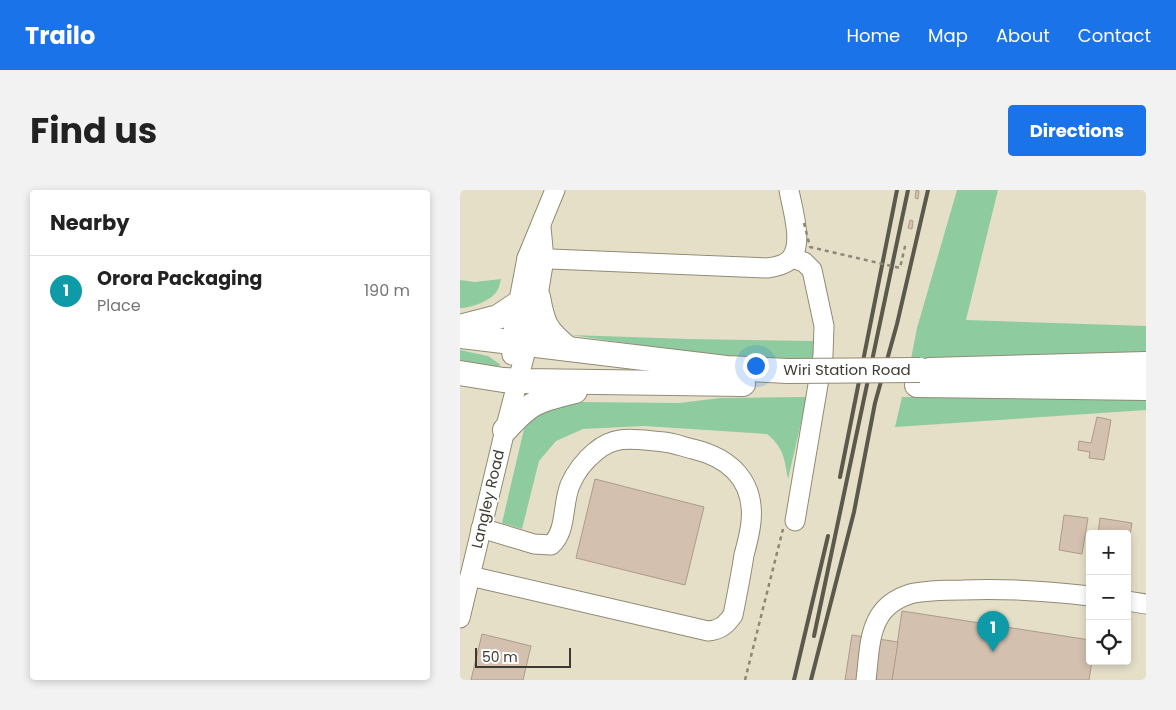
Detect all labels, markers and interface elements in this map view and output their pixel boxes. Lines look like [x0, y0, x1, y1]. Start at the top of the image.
text: Trailo [25, 19, 95, 52]
text: Home [846, 23, 900, 48]
text: Map [928, 23, 968, 48]
text: About [996, 23, 1050, 48]
text: Contact [1078, 23, 1151, 48]
button: Directions [1008, 105, 1146, 156]
text: Find us [30, 106, 157, 155]
text: Nearby [50, 208, 130, 237]
text: Orora Packaging [97, 265, 262, 292]
text: 1 [63, 279, 69, 302]
text: 190 m [364, 279, 410, 302]
text: Place [97, 294, 141, 317]
your location [743, 353, 769, 379]
street label: Wiri Station Road [783, 359, 911, 380]
street label: Langley Road [466, 447, 509, 550]
map controls [1086, 530, 1131, 665]
button: + [1086, 530, 1131, 575]
button: − [1086, 575, 1131, 620]
pin: 1 [977, 611, 1009, 652]
button: locate [1086, 620, 1131, 665]
scale bar [475, 645, 571, 668]
text: 50 m [482, 647, 518, 667]

